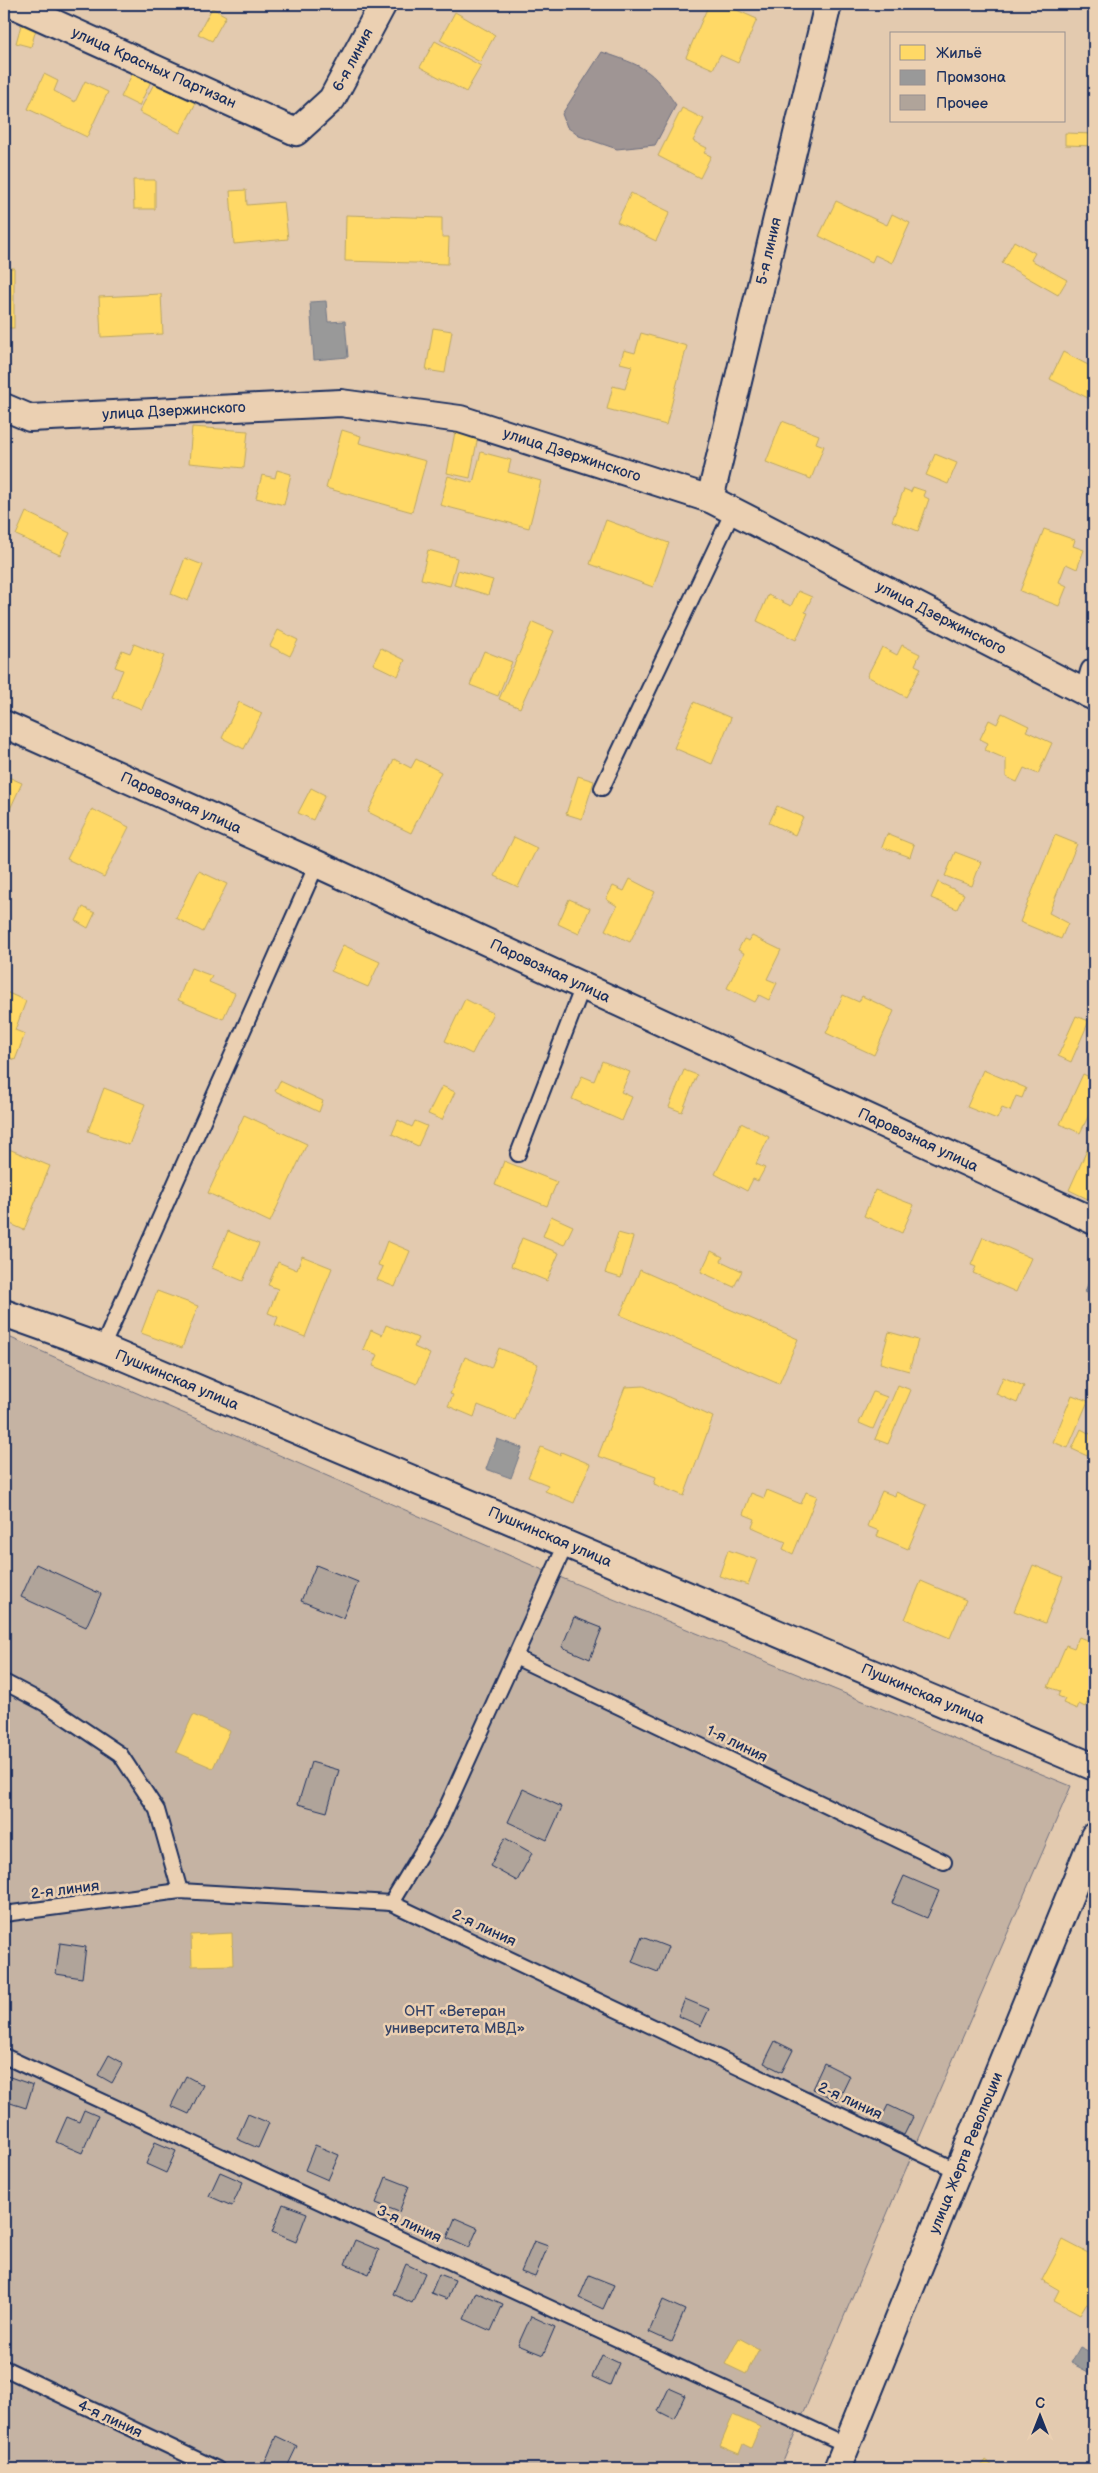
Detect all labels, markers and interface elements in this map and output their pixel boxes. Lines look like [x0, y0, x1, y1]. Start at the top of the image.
street label: улица Красных Партизан [69, 23, 239, 113]
street label: 6-я линия [328, 25, 378, 95]
legend [890, 32, 1066, 122]
text: Жильё [936, 44, 982, 63]
text: Промзона [936, 68, 1006, 87]
text: Прочее [936, 94, 988, 113]
street label: 5-я линия [752, 215, 786, 287]
street label: улица Дзержинского [102, 398, 246, 424]
street label: улица Дзержинского [501, 424, 643, 486]
street label: улица Дзержинского [873, 577, 1009, 659]
street label: Паровозная улица [118, 768, 245, 838]
street label: Паровозная улица [487, 935, 613, 1007]
street label: Паровозная улица [855, 1104, 981, 1176]
street label: Пушкинская улица [112, 1345, 242, 1415]
street label: Пушкинская улица [485, 1502, 615, 1572]
street label: Пушкинская улица [858, 1659, 988, 1729]
street label: 1-я линия [703, 1721, 771, 1767]
street label: 2-я линия [30, 1876, 100, 1904]
street label: 2-я линия [449, 1905, 519, 1951]
park label: ОНТ «Ветеран университета МВД» [385, 2002, 525, 2038]
street label: улица Жертв Революции [925, 2069, 1007, 2237]
street label: 2-я линия [815, 2078, 885, 2124]
street label: 3-я линия [374, 2201, 444, 2247]
north arrow [1016, 2390, 1066, 2440]
text: С [1035, 2395, 1045, 2412]
street label: 4-я линия [75, 2396, 145, 2442]

